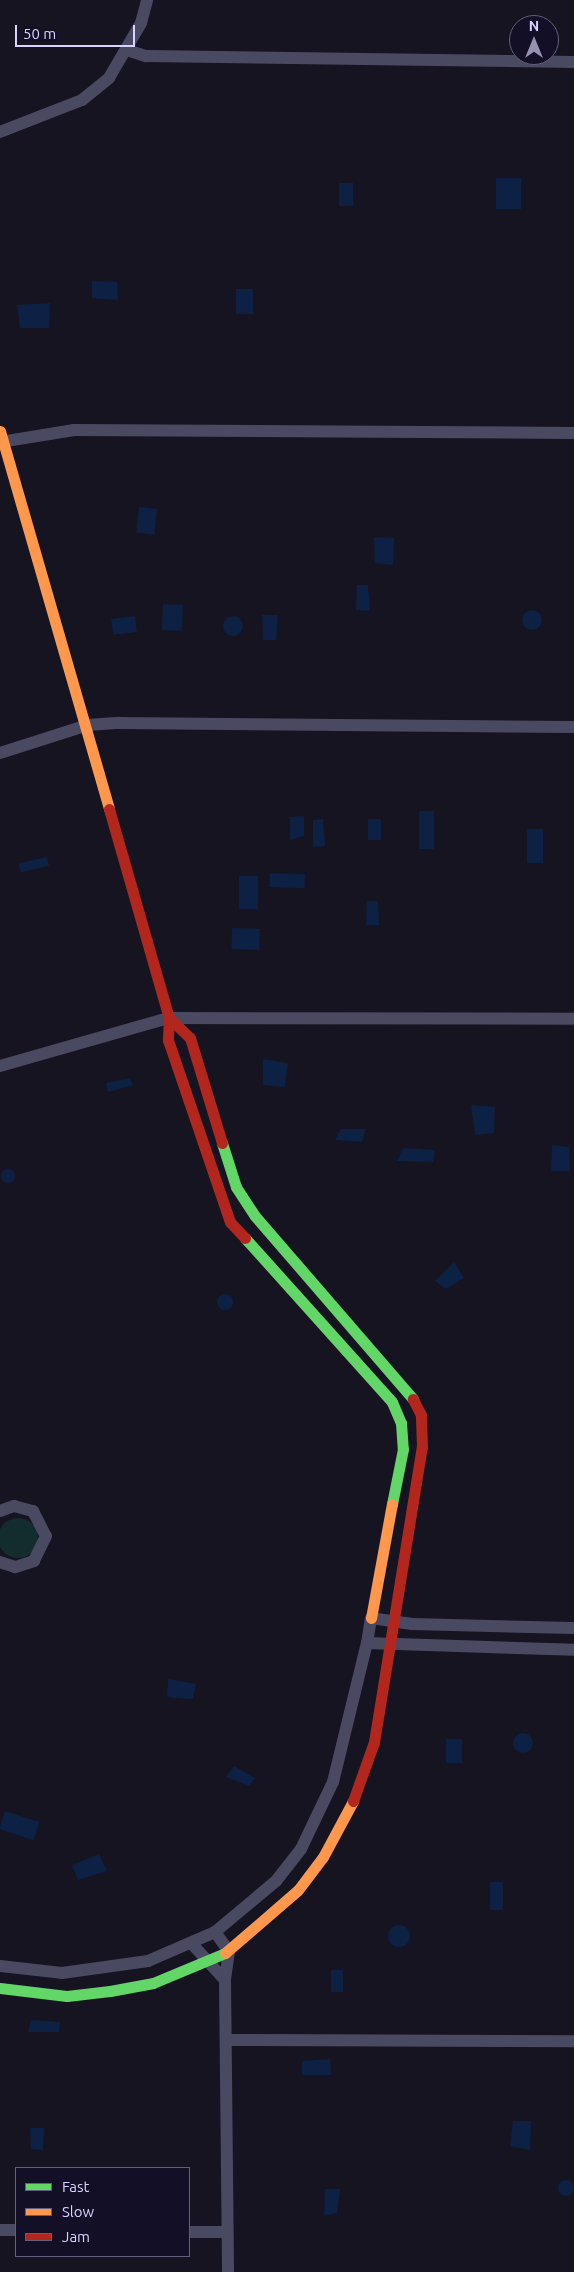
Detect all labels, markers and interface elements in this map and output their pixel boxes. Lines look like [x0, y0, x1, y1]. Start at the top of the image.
scale bar [18, 15, 138, 47]
north arrow [509, 15, 559, 65]
text: N [529, 18, 539, 34]
text: 50 m [23, 25, 56, 42]
legend [15, 2167, 190, 2257]
text: Fast [62, 2178, 89, 2195]
text: Slow [62, 2203, 94, 2220]
text: Jam [62, 2228, 90, 2245]

